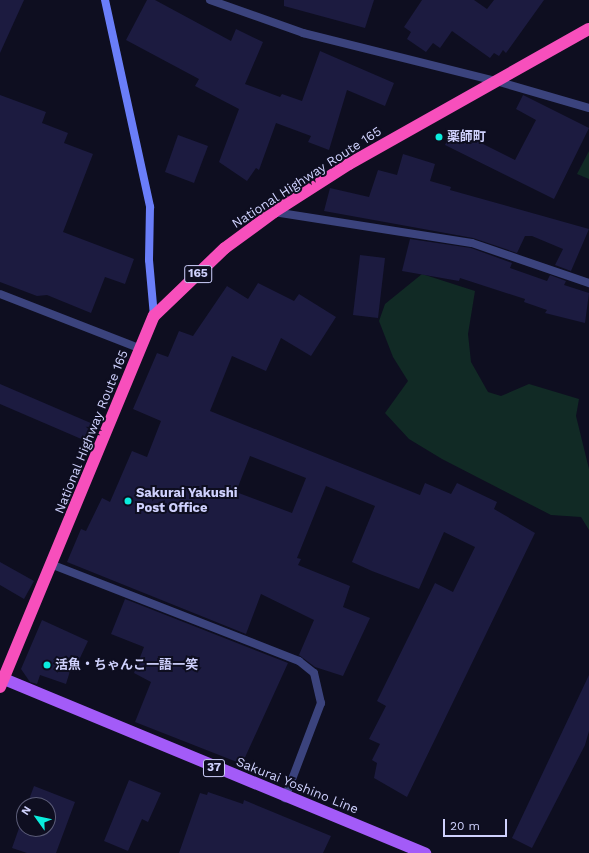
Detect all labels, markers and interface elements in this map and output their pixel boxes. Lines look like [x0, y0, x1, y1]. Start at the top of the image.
street label: National Highway Route 165 [229, 124, 385, 232]
place label: 薬師町 [447, 129, 486, 145]
marker: 薬師町 [434, 132, 444, 142]
road number: 165 [184, 264, 212, 284]
street label: National Highway Route 165 [52, 348, 132, 516]
place label: Sakurai Yakushi Post Office [136, 486, 238, 517]
marker: Sakurai Yakushi Post Office [123, 496, 133, 506]
place label: 活魚・ちゃんこ一語一笑 [55, 657, 198, 673]
marker: 活魚・ちゃんこ一語一笑 [42, 660, 52, 670]
street label: Sakurai Yoshino Line [233, 754, 361, 818]
road number: 37 [202, 758, 226, 778]
north arrow [16, 797, 56, 837]
text: N [19, 804, 34, 818]
scale bar [445, 811, 509, 837]
text: 20 m [450, 819, 480, 833]

